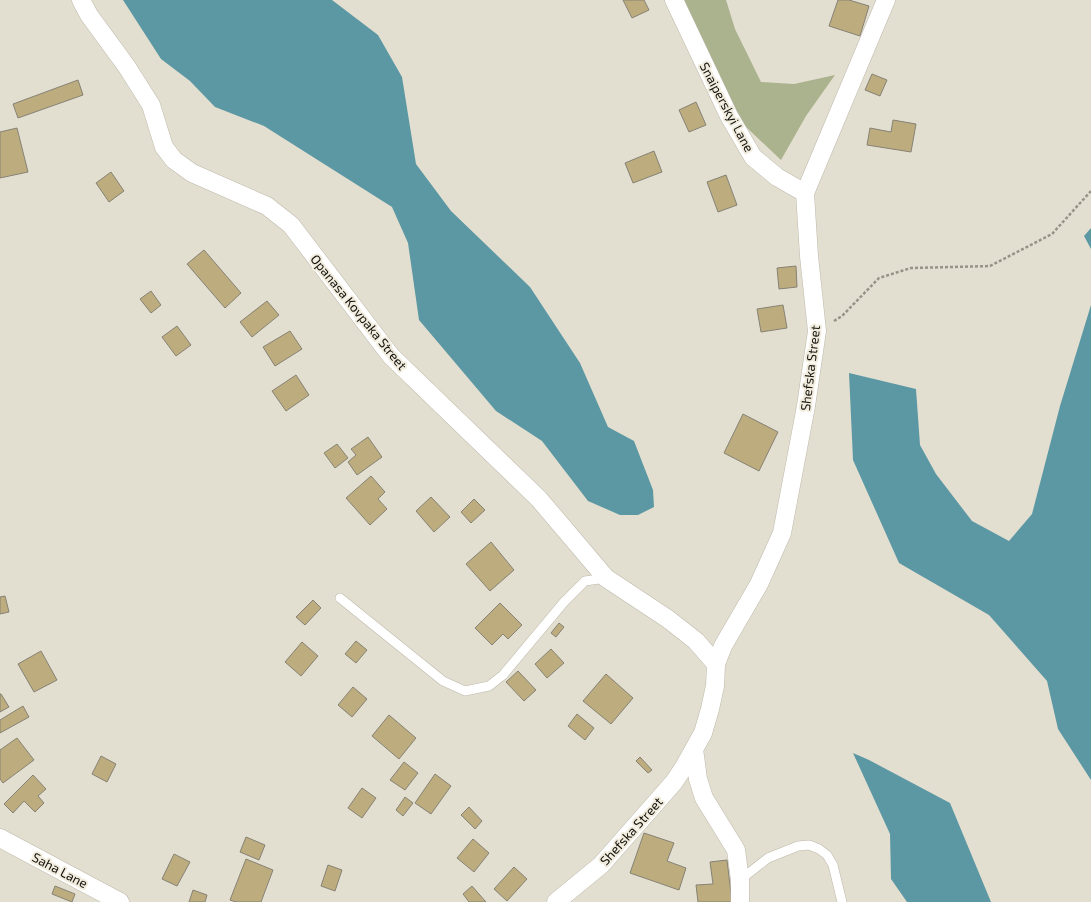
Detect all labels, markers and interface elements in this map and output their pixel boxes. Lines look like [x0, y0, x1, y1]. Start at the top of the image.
street label: Snaiperskyi Lane [697, 59, 757, 155]
street label: Opanasa Kovpaka Street [308, 251, 411, 373]
street label: Shefska Street [797, 324, 823, 412]
street label: Shefska Street [596, 794, 666, 868]
street label: Saha Lane [30, 849, 90, 891]

